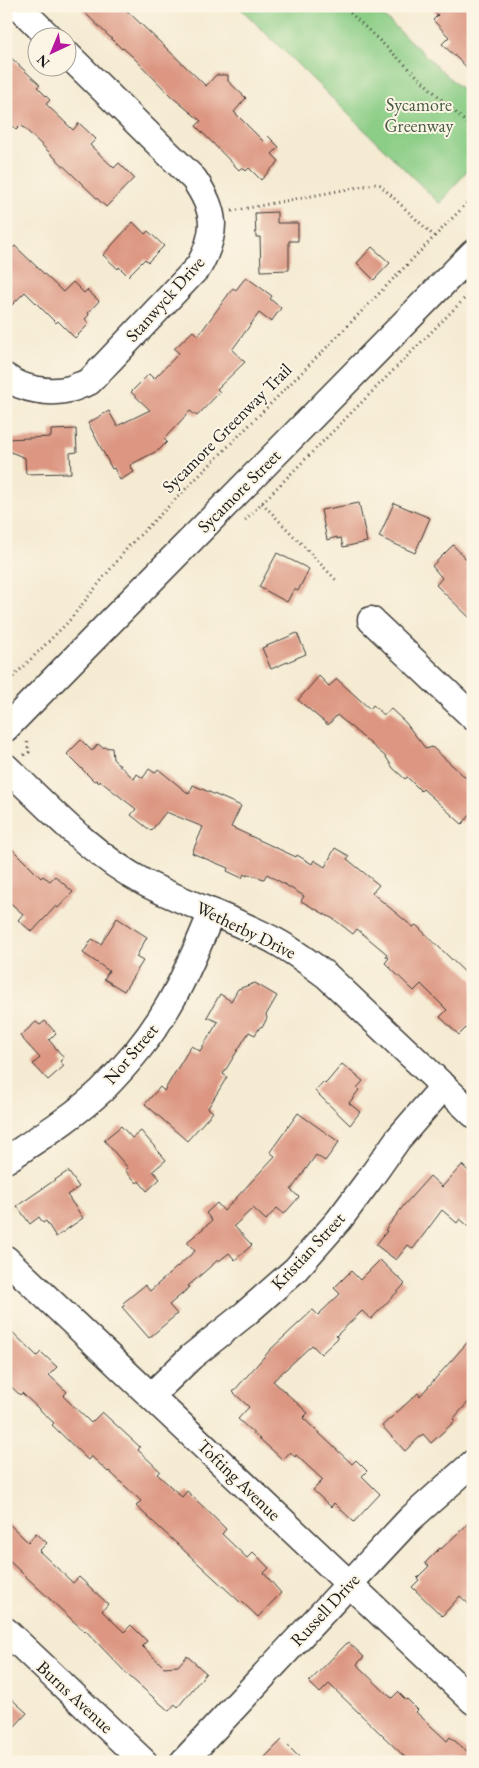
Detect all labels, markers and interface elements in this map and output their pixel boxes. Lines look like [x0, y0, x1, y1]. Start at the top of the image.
north arrow [28, 28, 78, 78]
text: N [32, 50, 53, 72]
park label: Sycamore Greenway [385, 93, 454, 137]
street label: Stanwyck Drive [120, 251, 209, 346]
street label: Sycamore Greenway Trail [157, 358, 296, 497]
street label: Sycamore Street [192, 444, 286, 537]
street label: Wetherby Drive [192, 895, 300, 964]
street label: Nor Street [99, 1018, 163, 1089]
street label: Kristian Street [266, 1207, 350, 1294]
street label: Tofting Avenue [193, 1434, 286, 1525]
street label: Russell Drive [285, 1568, 364, 1651]
street label: Burns Avenue [32, 1655, 119, 1738]

